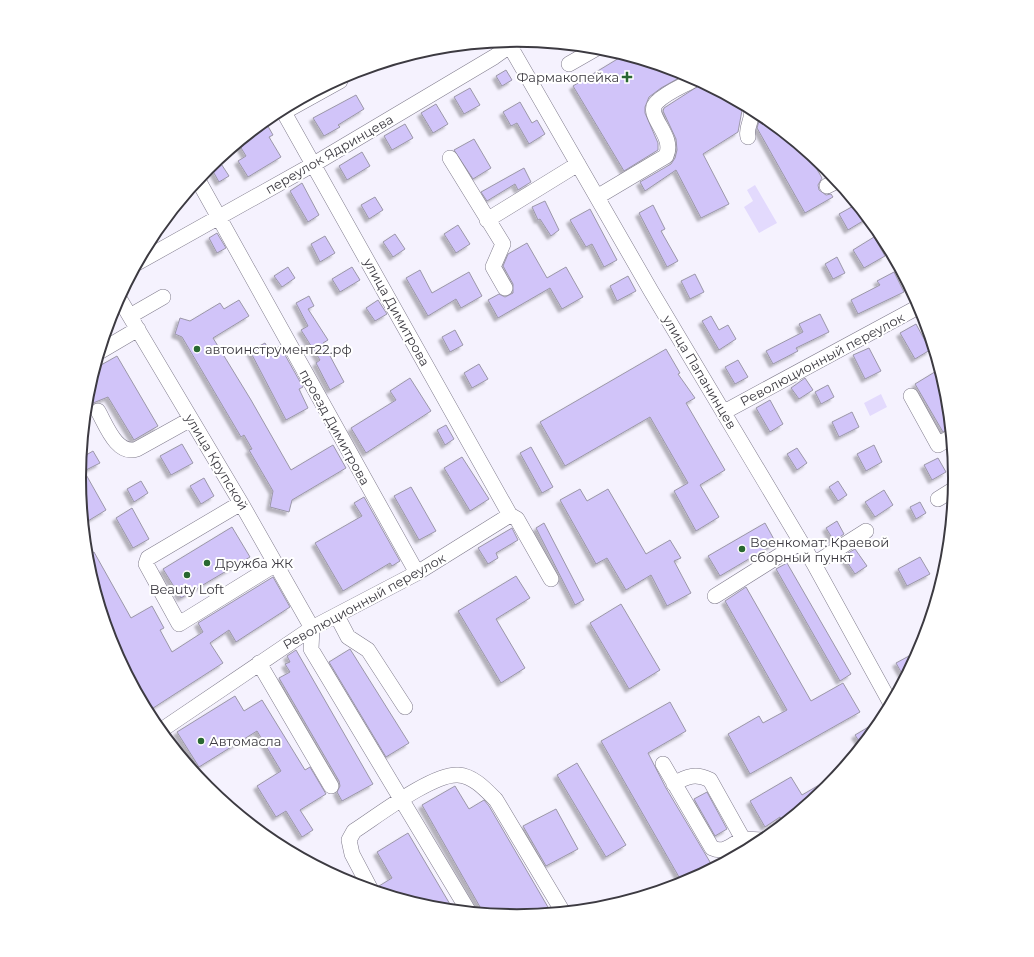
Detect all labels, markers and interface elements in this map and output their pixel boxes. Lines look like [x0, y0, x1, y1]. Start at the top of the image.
place label: Фармакопейка [516, 69, 619, 85]
marker: Фармакопейка [622, 72, 632, 82]
street label: переулок Ядринцева [262, 111, 396, 197]
street label: улица Димитрова [360, 254, 433, 369]
street label: Революционный переулок [737, 309, 907, 409]
street label: улица Папанинцев [659, 311, 740, 432]
place label: автоинструмент22.рф [205, 341, 352, 357]
marker: автоинструмент22.рф [192, 344, 202, 354]
street label: проезд Димитрова [296, 366, 374, 488]
street label: улица Крупской [181, 410, 252, 513]
place label: Военкомат: Краевой сборный пункт [750, 534, 889, 565]
marker: Военкомат: Краевой сборный пункт [737, 544, 747, 554]
street label: Революционный переулок [280, 549, 449, 652]
place label: Дружба ЖК [215, 555, 293, 571]
marker: Дружба ЖК [202, 558, 212, 568]
marker: Beauty Loft [182, 570, 192, 580]
place label: Beauty Loft [150, 581, 224, 597]
place label: Автомасла [209, 733, 281, 749]
marker: Автомасла [196, 736, 206, 746]

